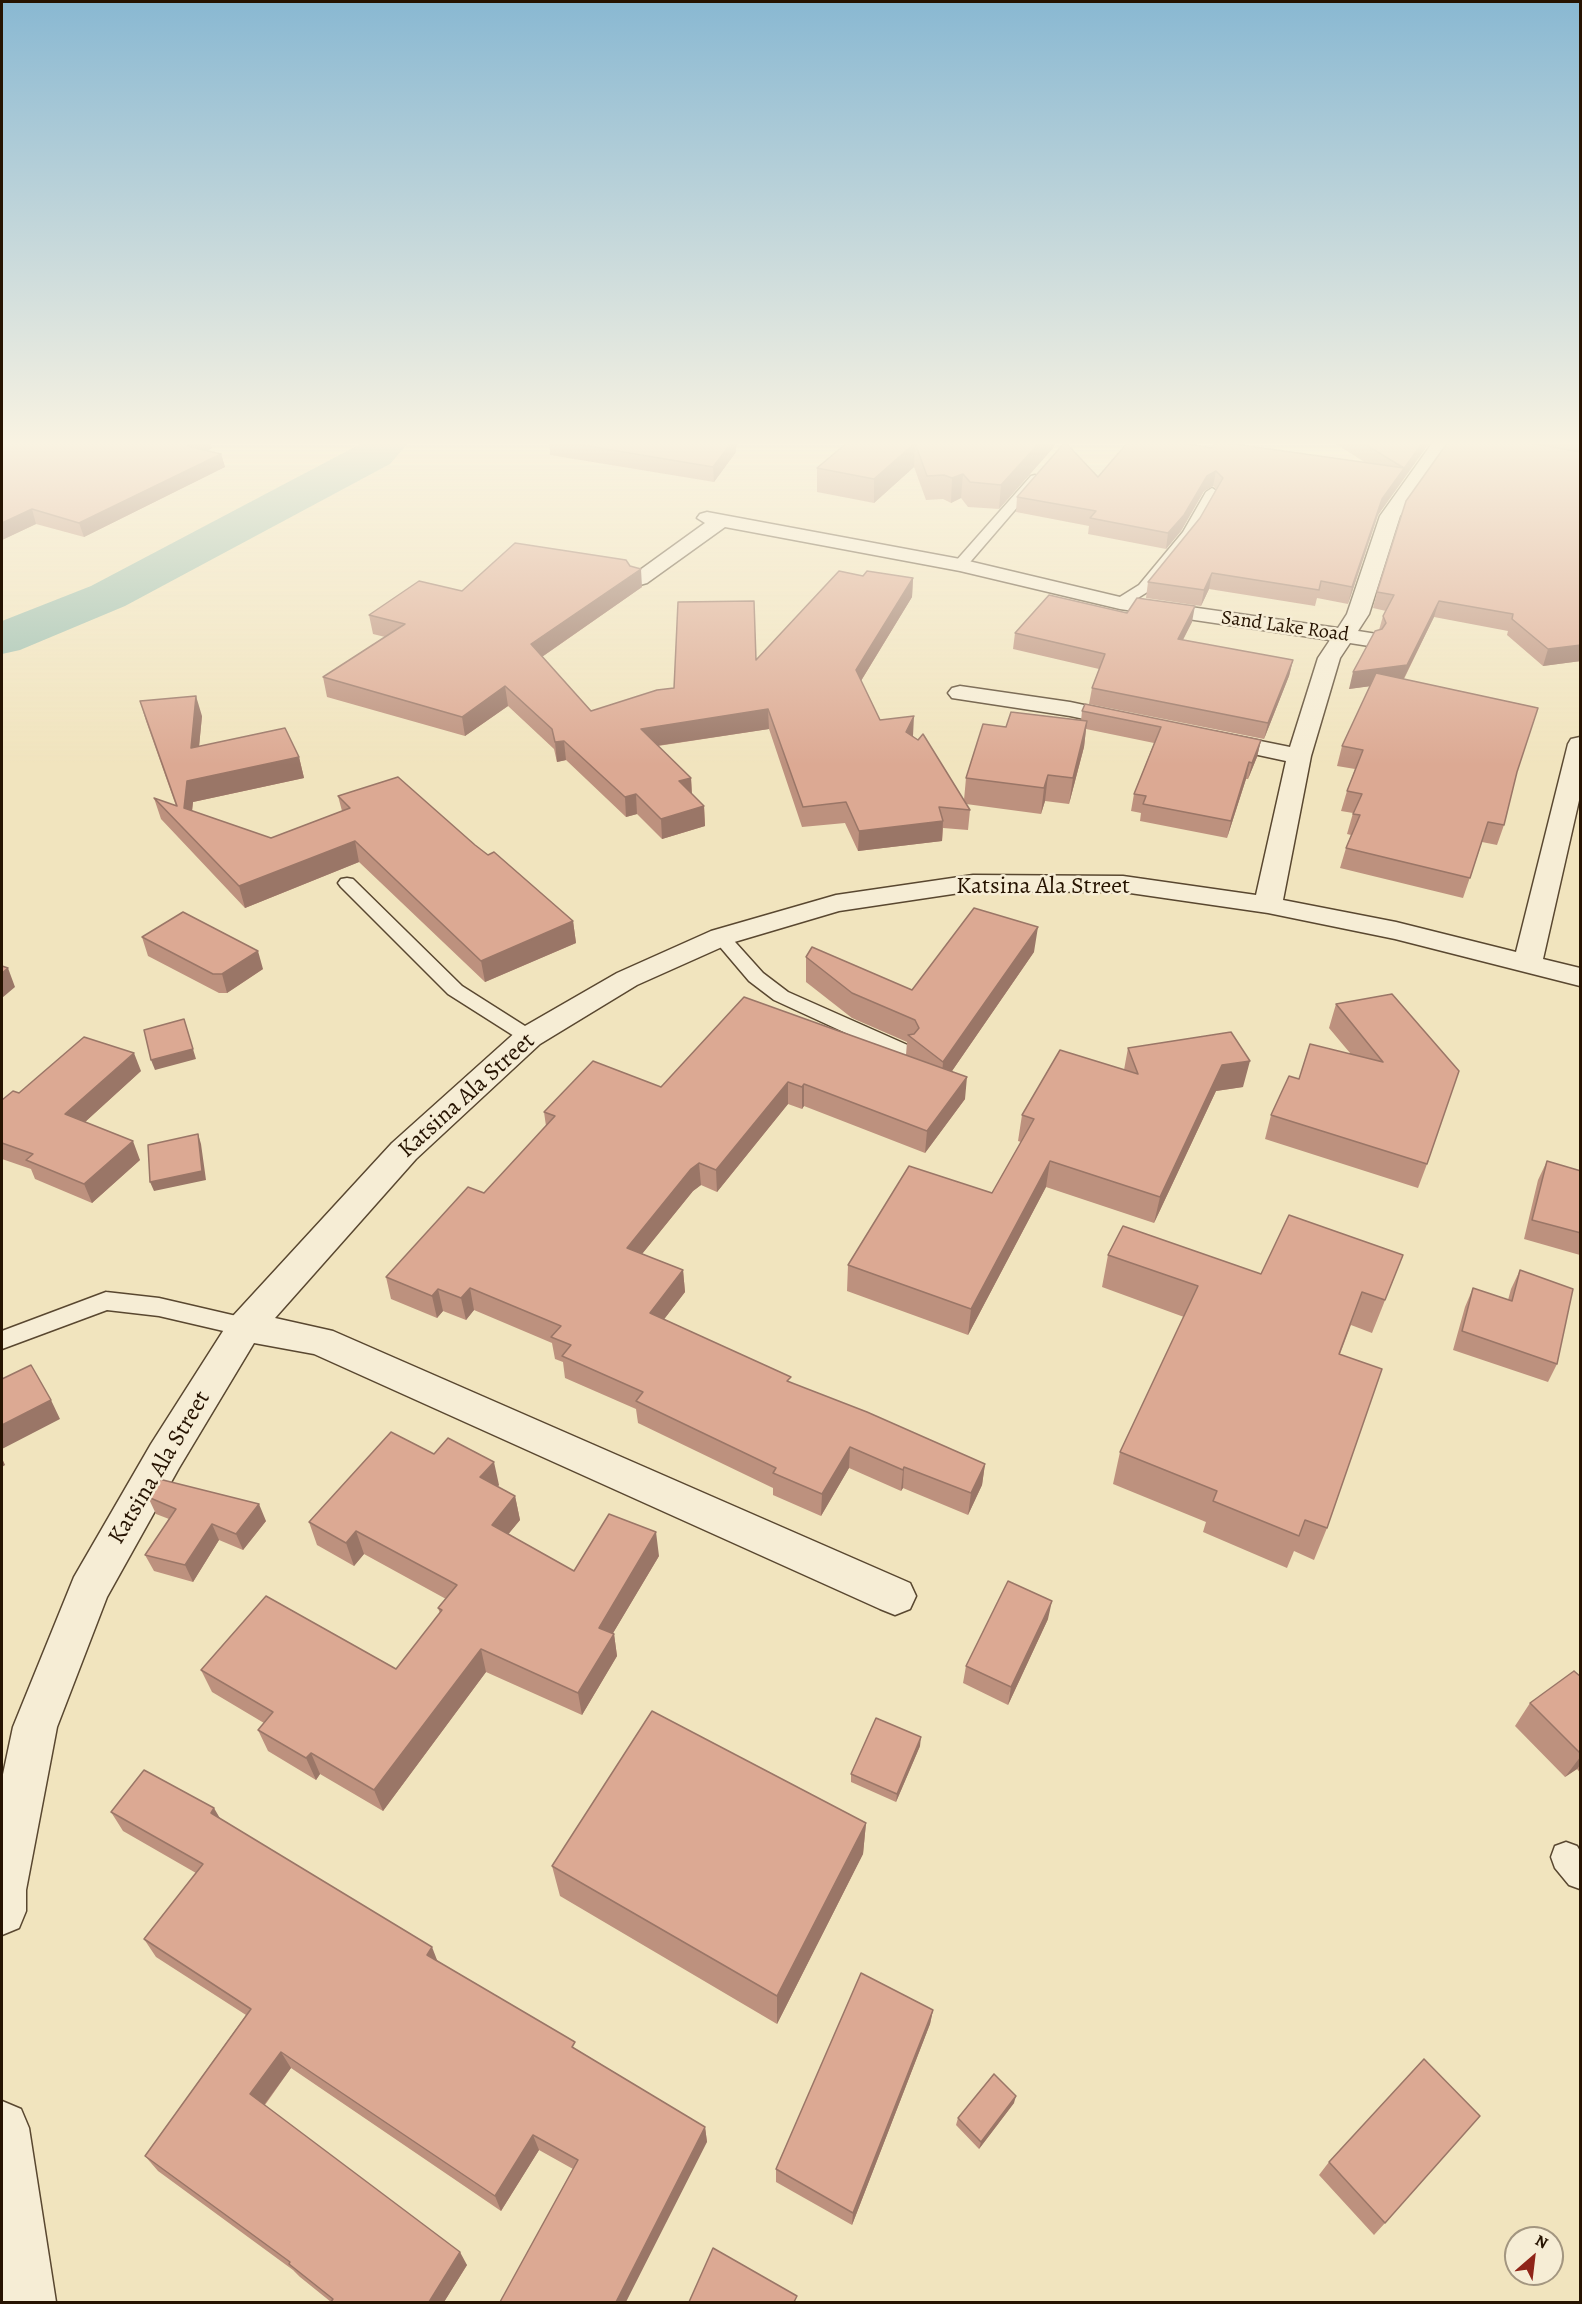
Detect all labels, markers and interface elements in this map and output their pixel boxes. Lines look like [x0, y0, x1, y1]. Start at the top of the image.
street label: Sand Lake Road [1220, 606, 1350, 648]
street label: Katsina Ala Street [956, 873, 1130, 901]
street label: Katsina Ala Street [393, 1027, 541, 1165]
street label: Katsina Ala Street [103, 1386, 217, 1550]
north arrow [1504, 2226, 1564, 2286]
text: N [1531, 2229, 1552, 2254]

